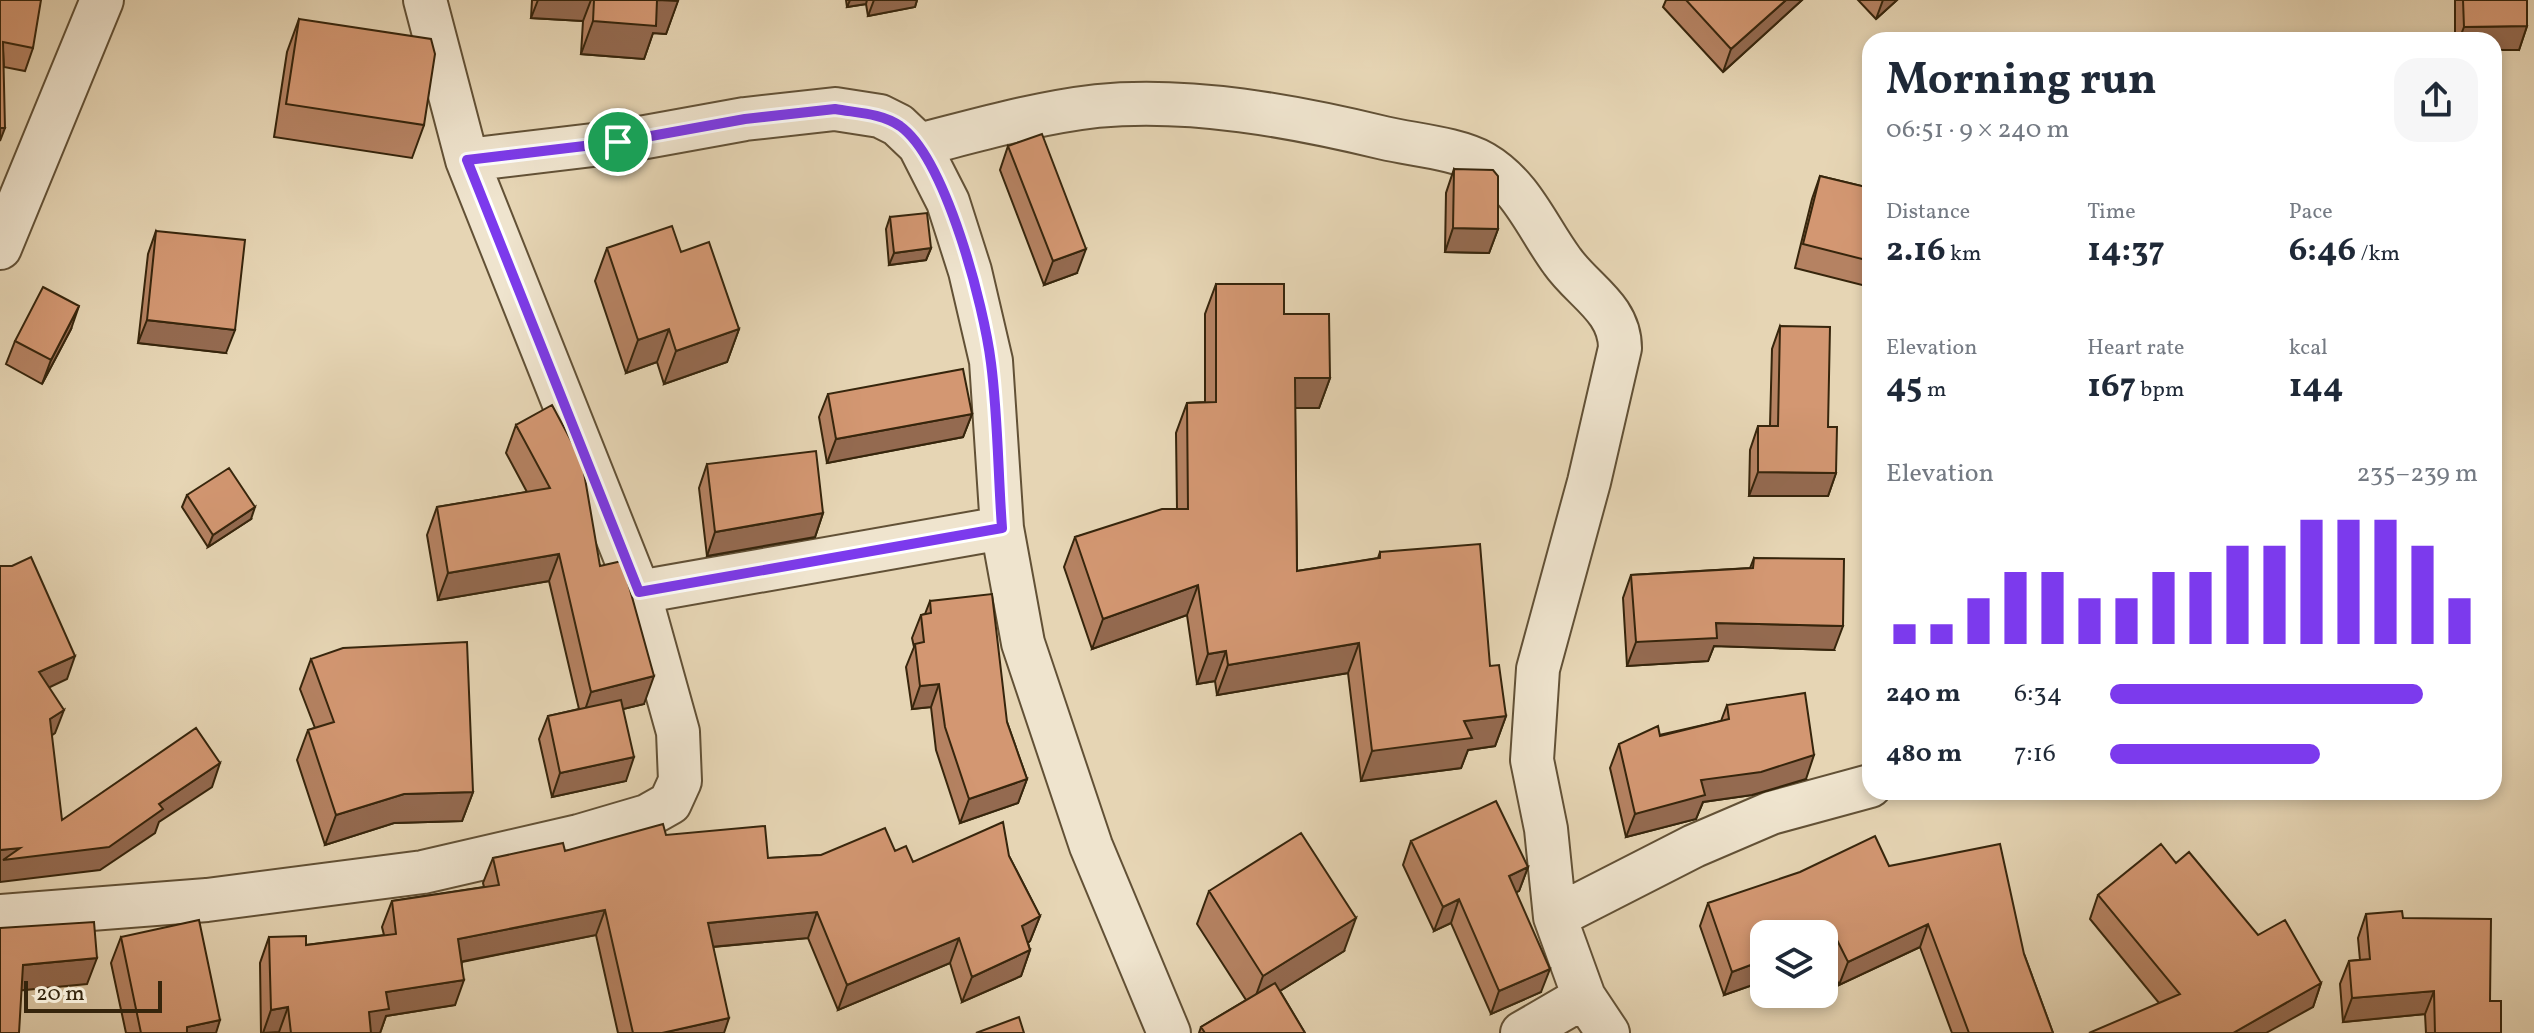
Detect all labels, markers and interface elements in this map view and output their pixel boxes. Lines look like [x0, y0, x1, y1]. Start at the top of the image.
text: Morning run [1886, 51, 2157, 112]
button: share [2394, 58, 2478, 142]
pin [584, 108, 652, 176]
text: 06:51 · 9 × 240 m [1886, 112, 2070, 148]
icon: arrive [596, 120, 640, 164]
text: Distance [1886, 197, 1970, 228]
text: Time [2087, 197, 2136, 228]
text: Pace [2289, 197, 2333, 228]
text: 2.16 [1886, 228, 1946, 275]
text: 14:37 [2087, 228, 2165, 275]
text: 6:46 [2289, 228, 2356, 275]
text: km [1946, 239, 1982, 270]
text: /km [2356, 239, 2400, 270]
text: Elevation [1886, 333, 1977, 364]
text: Heart rate [2087, 333, 2184, 364]
text: kcal [2289, 333, 2328, 364]
text: 45 [1886, 364, 1922, 411]
text: 167 [2087, 364, 2136, 411]
text: 144 [2289, 364, 2344, 411]
text: m [1922, 375, 1946, 406]
text: bpm [2136, 375, 2184, 406]
text: Elevation [1886, 456, 1994, 492]
text: 235–239 m [2357, 456, 2478, 492]
text: 240 m [1886, 676, 1961, 712]
text: 6:34 [2014, 676, 2062, 712]
text: 480 m [1886, 736, 1962, 772]
text: 7:16 [2014, 736, 2056, 772]
map controls [1750, 920, 1838, 1008]
button: layers [1750, 920, 1838, 1008]
scale bar [24, 977, 162, 1013]
text: 20 m [36, 979, 85, 1010]

